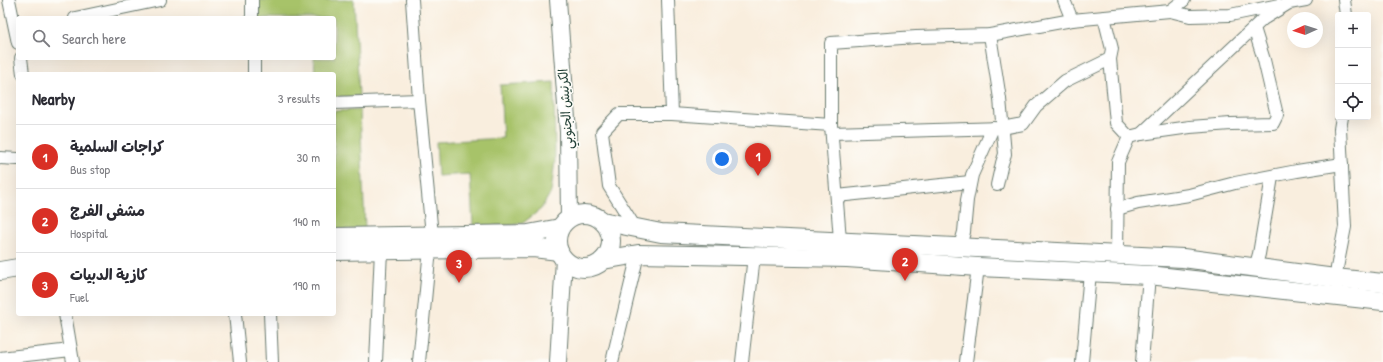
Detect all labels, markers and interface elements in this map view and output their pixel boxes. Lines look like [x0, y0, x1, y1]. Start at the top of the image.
north arrow [1287, 12, 1323, 48]
map controls [1335, 12, 1371, 120]
button: + [1335, 12, 1371, 48]
search box [16, 16, 336, 60]
icon: search [30, 27, 52, 49]
text: Search here [62, 28, 126, 49]
button: − [1335, 48, 1371, 84]
street label: الكرنيش الجنوبي [553, 68, 580, 150]
button: locate [1335, 84, 1371, 120]
text: Nearby [32, 87, 75, 110]
text: 3 results [278, 89, 320, 107]
text: كراجات السلمية [70, 136, 164, 157]
pin: 1 [745, 143, 771, 176]
text: 1 [43, 148, 47, 166]
text: 30 m [297, 148, 320, 166]
your location [712, 149, 732, 169]
text: Bus stop [70, 160, 110, 178]
text: مشفى الفرج [70, 200, 145, 221]
text: 2 [42, 212, 48, 230]
text: 140 m [293, 212, 320, 230]
text: Hospital [70, 224, 108, 242]
pin: 2 [892, 248, 918, 281]
pin: 3 [446, 250, 472, 283]
text: كازية الدبيات [70, 264, 147, 285]
text: 3 [42, 276, 48, 294]
text: 190 m [293, 276, 320, 294]
text: Fuel [70, 288, 89, 306]

